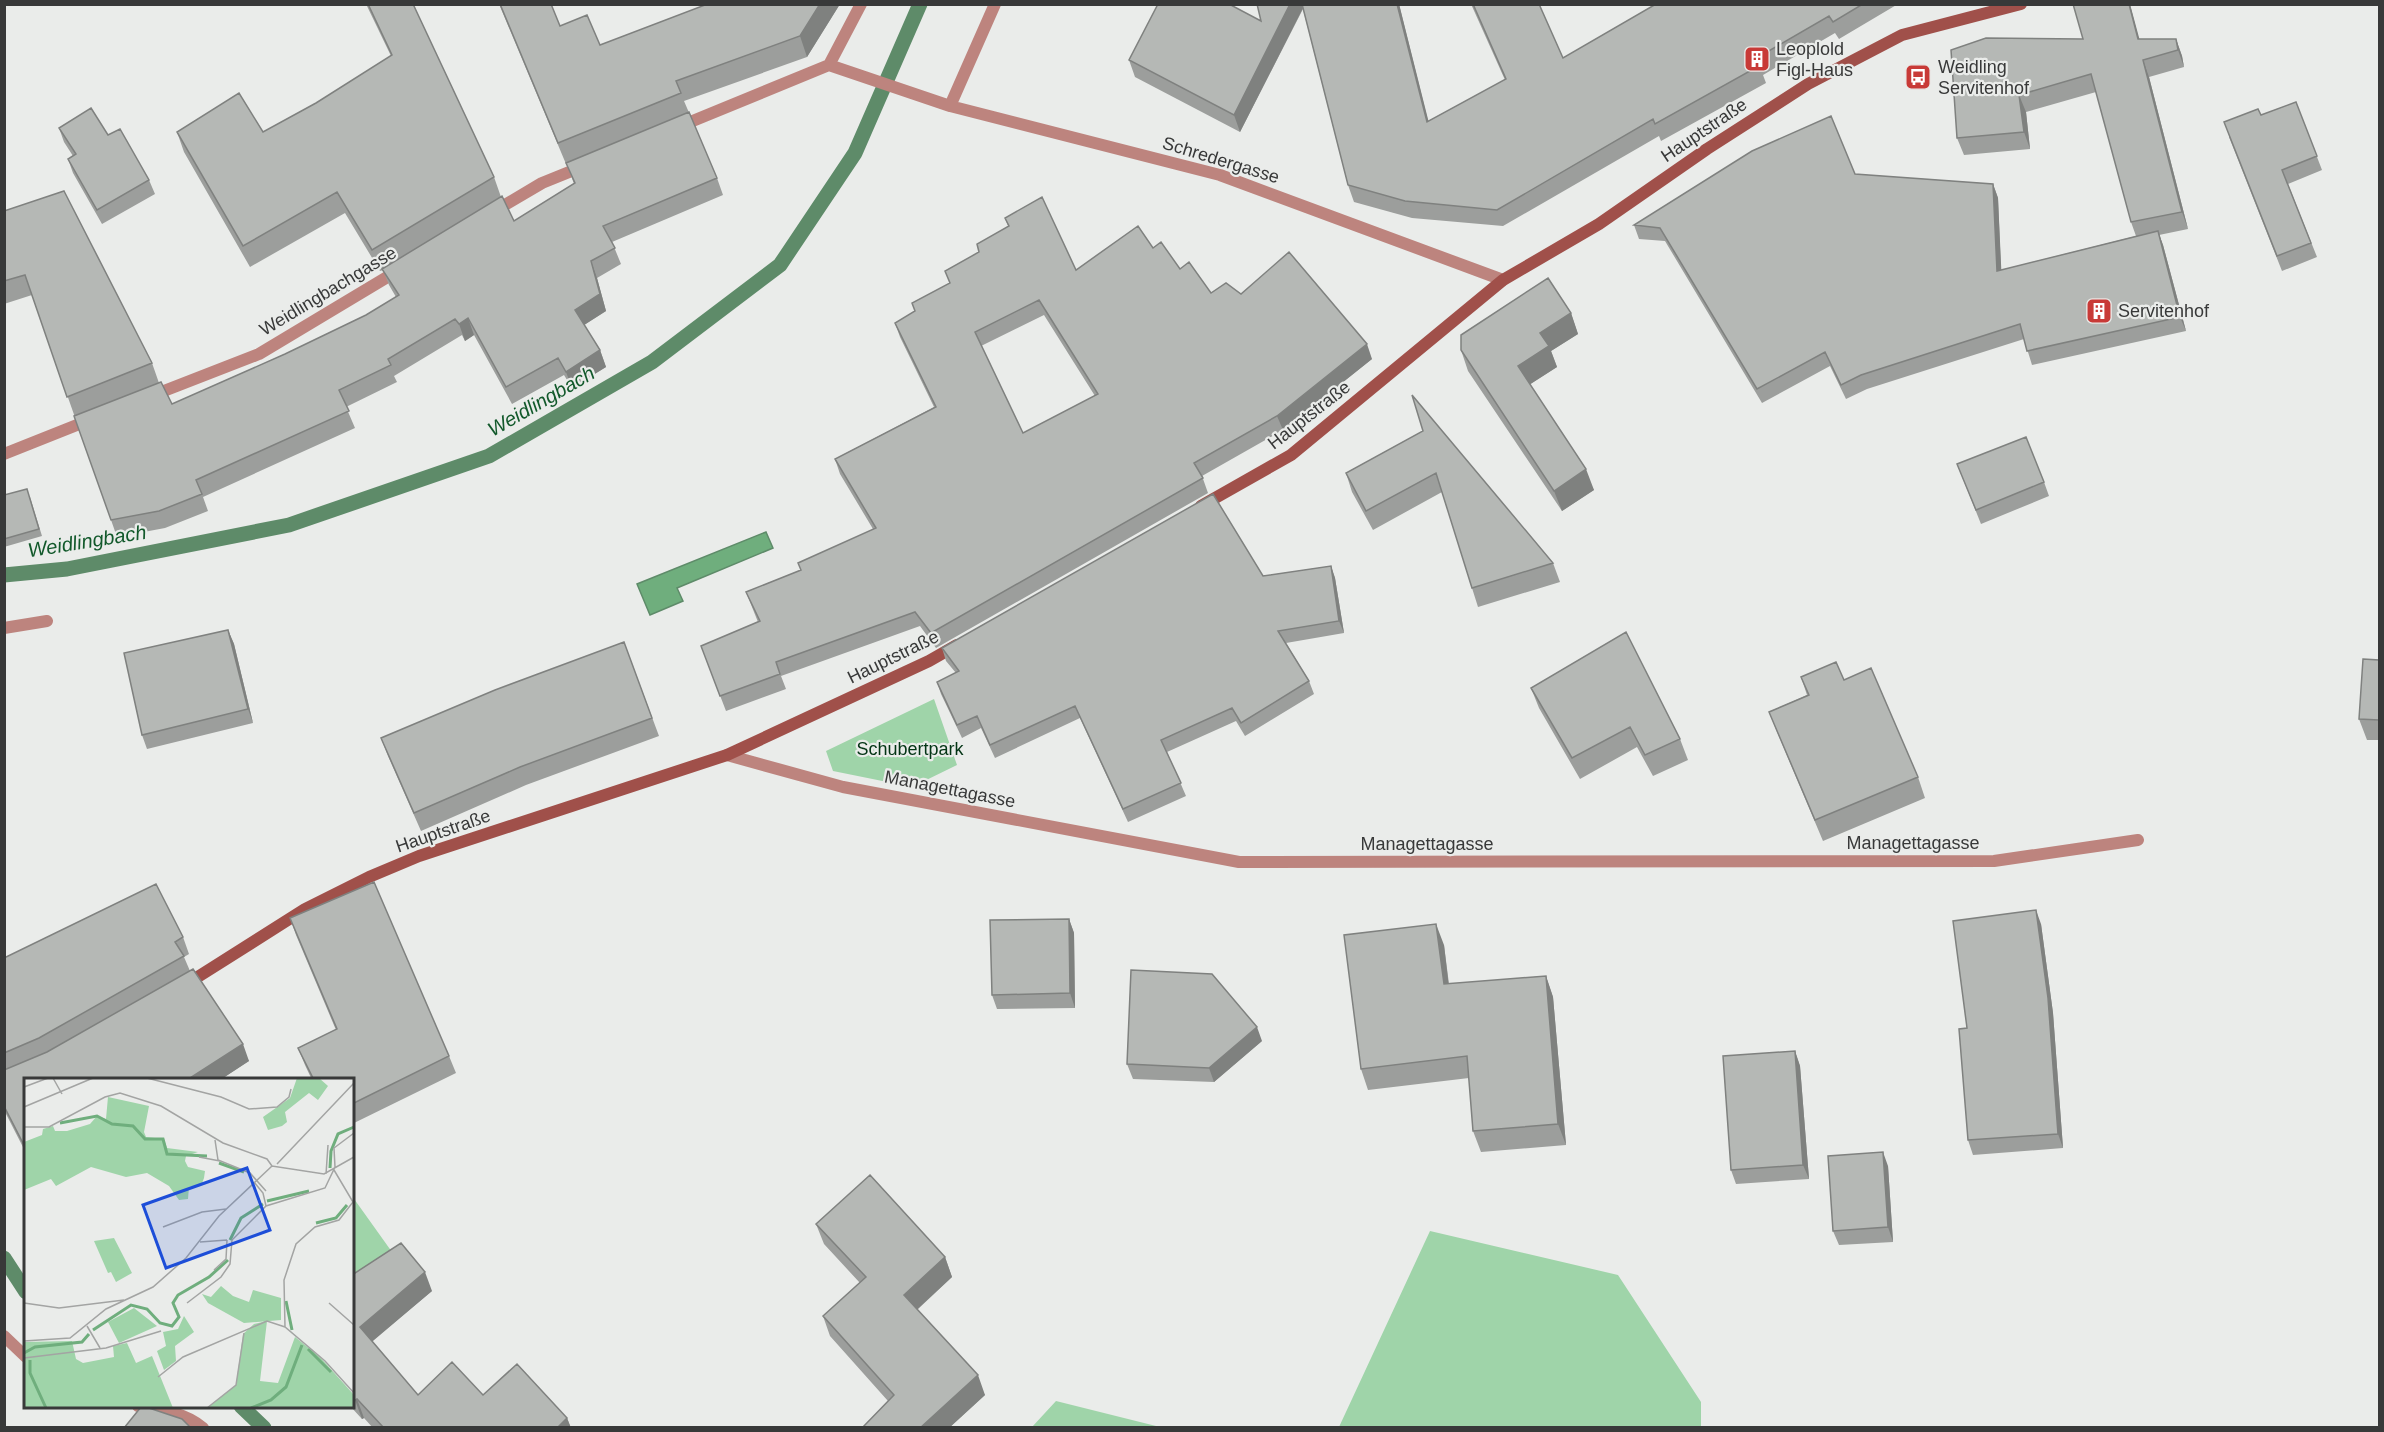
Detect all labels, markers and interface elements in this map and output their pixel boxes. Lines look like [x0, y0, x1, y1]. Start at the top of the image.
place label: Leoplold Figl-Haus [1776, 39, 1853, 80]
building icon: Leoplold Figl-Haus [1742, 44, 1772, 74]
place label: Weidling Servitenhof [1938, 57, 2030, 98]
bus stop icon: Weidling Servitenhof [1903, 62, 1933, 92]
street label: Hauptstraße [1657, 94, 1751, 166]
street label: Schredergasse [1160, 133, 1282, 187]
street label: Weidlingbachgasse [256, 242, 400, 340]
building icon: Servitenhof [2084, 296, 2114, 326]
place label: Servitenhof [2118, 301, 2210, 321]
water label: Weidlingbach [484, 362, 598, 440]
street label: Hauptstraße [1264, 377, 1354, 453]
water label: Weidlingbach [26, 521, 148, 561]
street label: Hauptstraße [844, 626, 942, 688]
park label: Schubertpark [856, 739, 965, 759]
street label: Managettagasse [883, 766, 1017, 812]
street label: Hauptstraße [393, 805, 493, 857]
street label: Managettagasse [1846, 833, 1980, 853]
street label: Managettagasse [1360, 834, 1494, 854]
inset map [24, 1078, 354, 1408]

